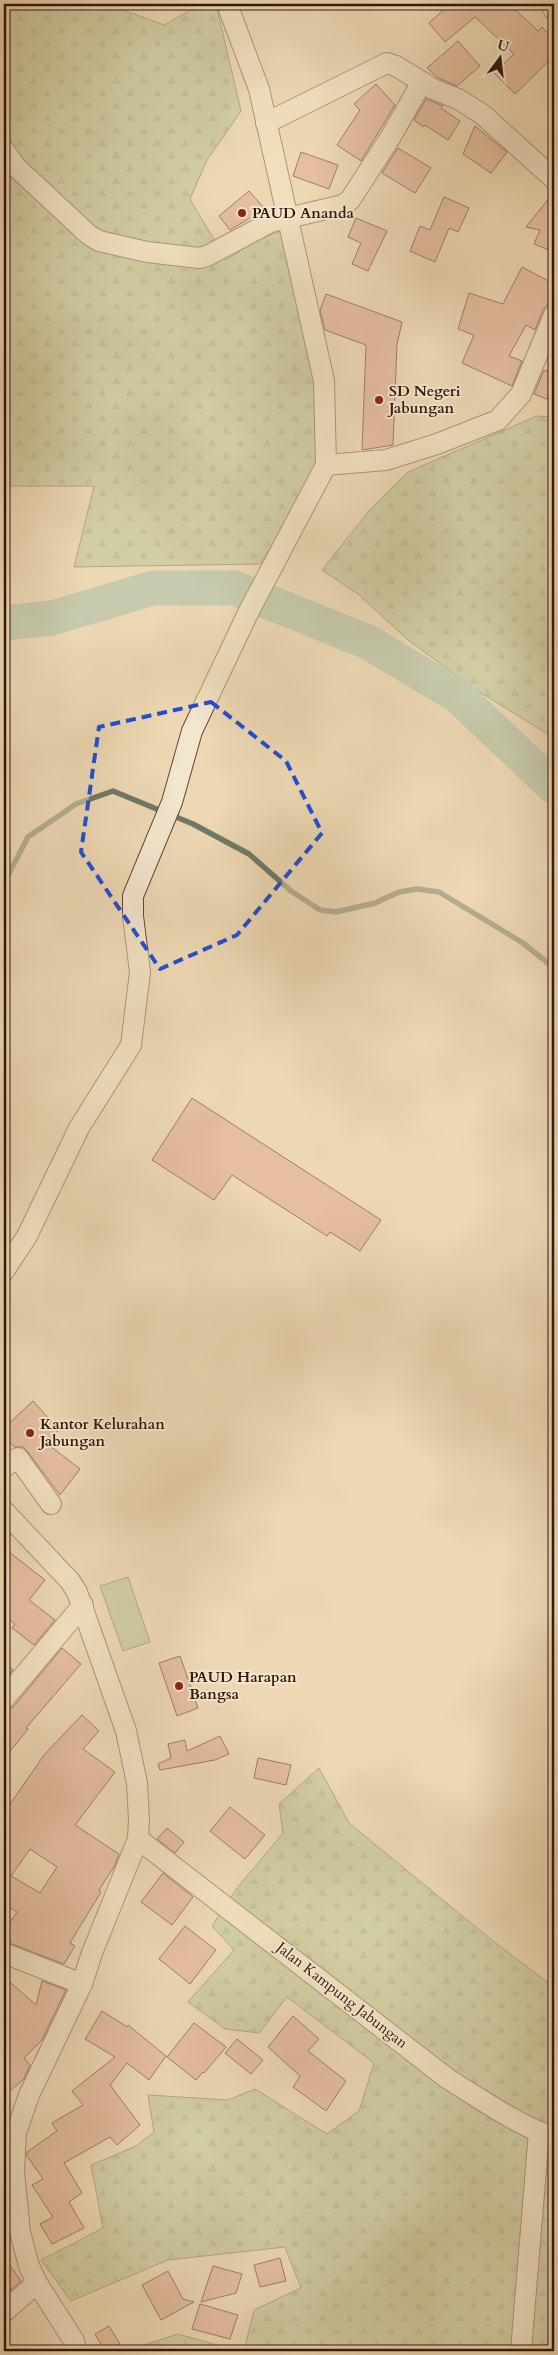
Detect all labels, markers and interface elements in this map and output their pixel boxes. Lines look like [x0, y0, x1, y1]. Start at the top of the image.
north arrow [476, 32, 526, 82]
text: U [495, 35, 512, 57]
place label: PAUD Ananda [252, 203, 355, 223]
marker: PAUD Ananda [236, 207, 248, 219]
place label: SD Negeri Jabungan [387, 381, 461, 418]
marker: SD Negeri Jabungan [373, 394, 385, 406]
place label: Kantor Kelurahan Jabungan [38, 1414, 165, 1451]
marker: Kantor Kelurahan Jabungan [24, 1427, 36, 1439]
place label: PAUD Harapan Bangsa [189, 1667, 297, 1704]
marker: PAUD Harapan Bangsa [173, 1680, 185, 1692]
street label: Jalan Kampung Jabungan [271, 1936, 412, 2053]

